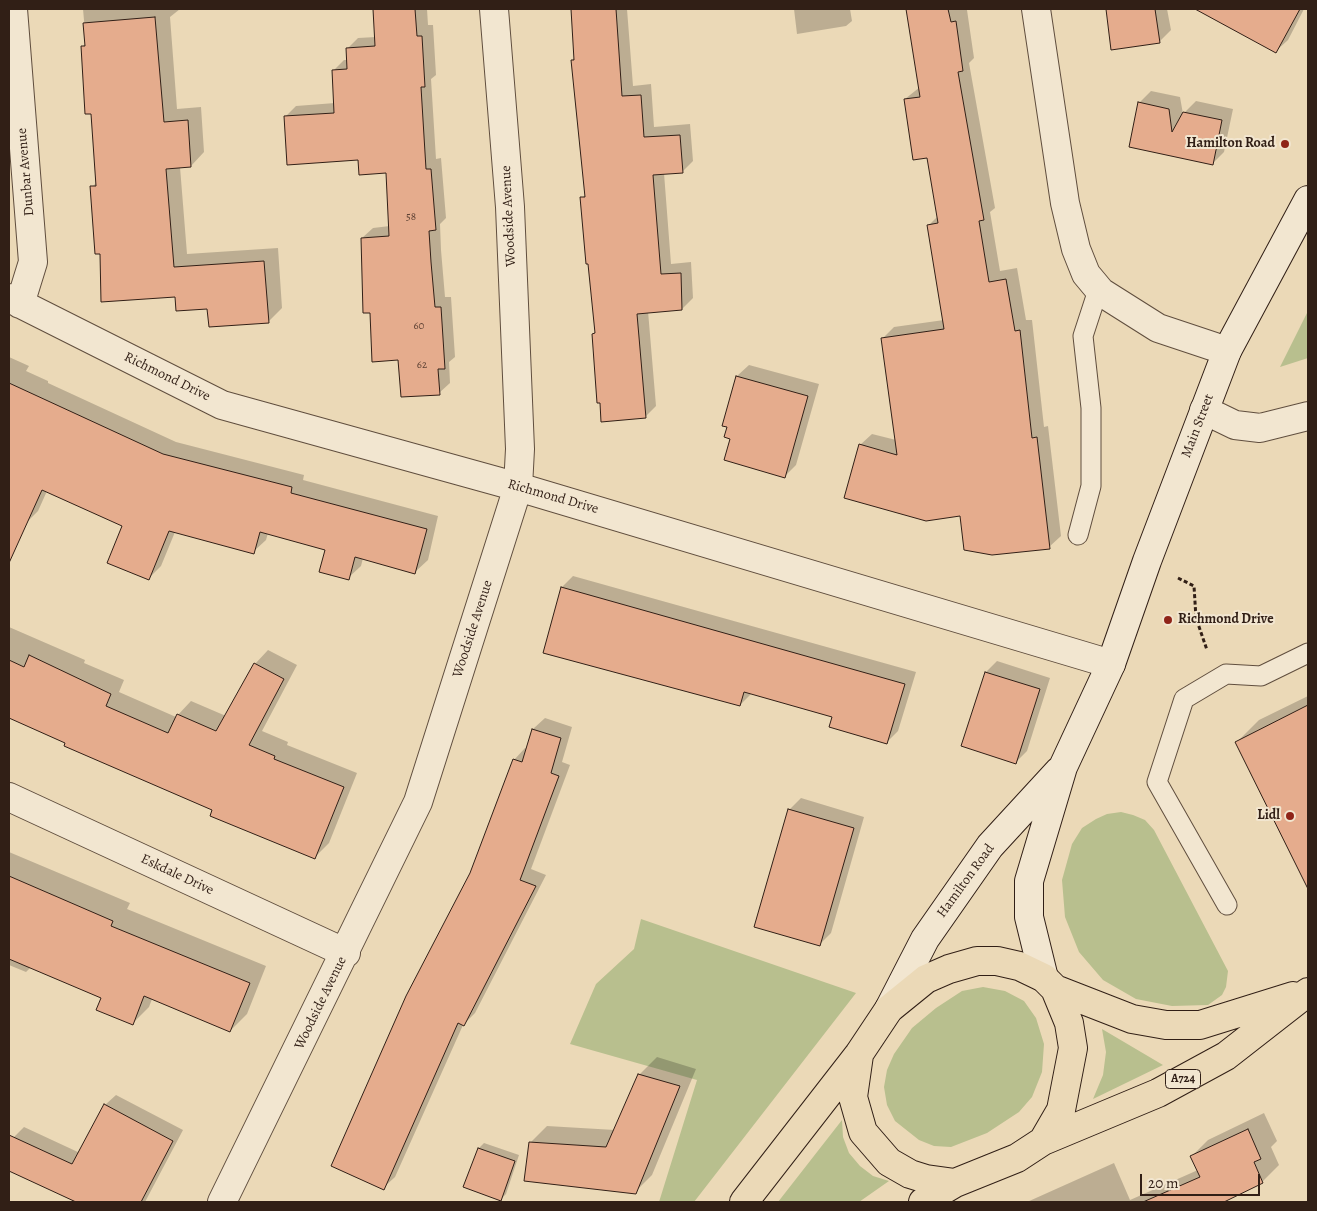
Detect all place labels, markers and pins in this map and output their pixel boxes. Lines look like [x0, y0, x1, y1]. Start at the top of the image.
place label: Hamilton Road [1186, 136, 1275, 152]
marker: Hamilton Road [1279, 138, 1291, 150]
place label: Richmond Drive [1178, 612, 1274, 628]
marker: Richmond Drive [1162, 614, 1174, 626]
place label: Lidl [1257, 808, 1280, 824]
marker: Lidl [1284, 810, 1296, 822]

